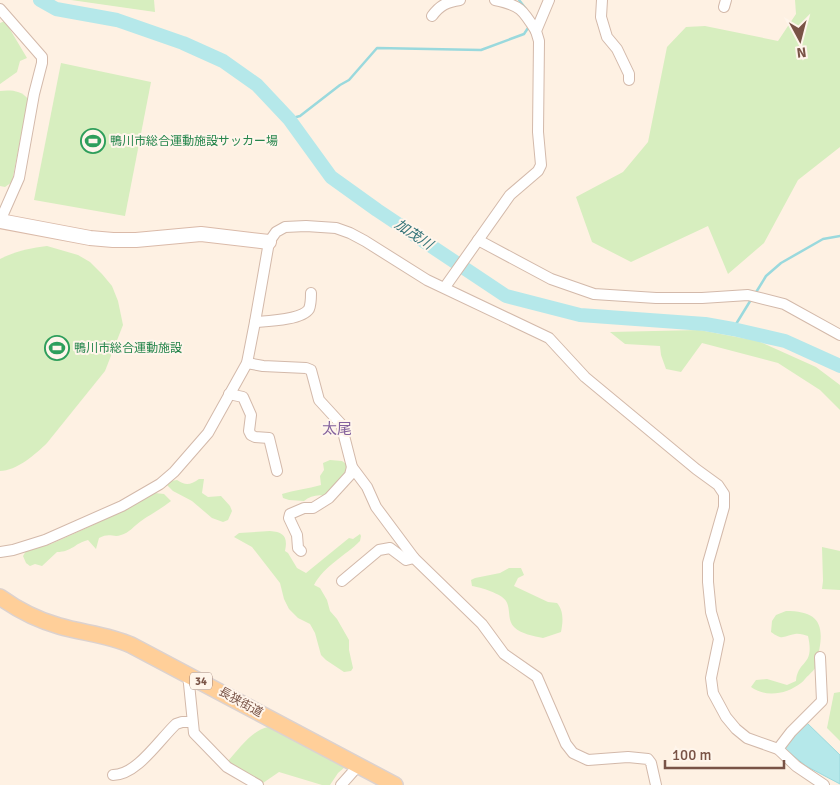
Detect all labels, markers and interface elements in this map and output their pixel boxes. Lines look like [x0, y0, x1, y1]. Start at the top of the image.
north arrow [775, 15, 825, 65]
text: N [796, 43, 807, 61]
sports icon: 鴨川市総合運動施設サッカー場 [80, 128, 106, 154]
place label: 鴨川市総合運動施設サッカー場 [110, 134, 278, 149]
water label: 加茂川 [392, 216, 438, 254]
sports icon: 鴨川市総合運動施設 [44, 335, 70, 361]
place label: 鴨川市総合運動施設 [74, 341, 182, 356]
district label: 太尾 [322, 420, 352, 438]
road number: 34 [190, 672, 212, 689]
street label: 長狭街道 [216, 684, 265, 721]
scale bar [665, 738, 784, 770]
text: 100 m [672, 746, 712, 764]

